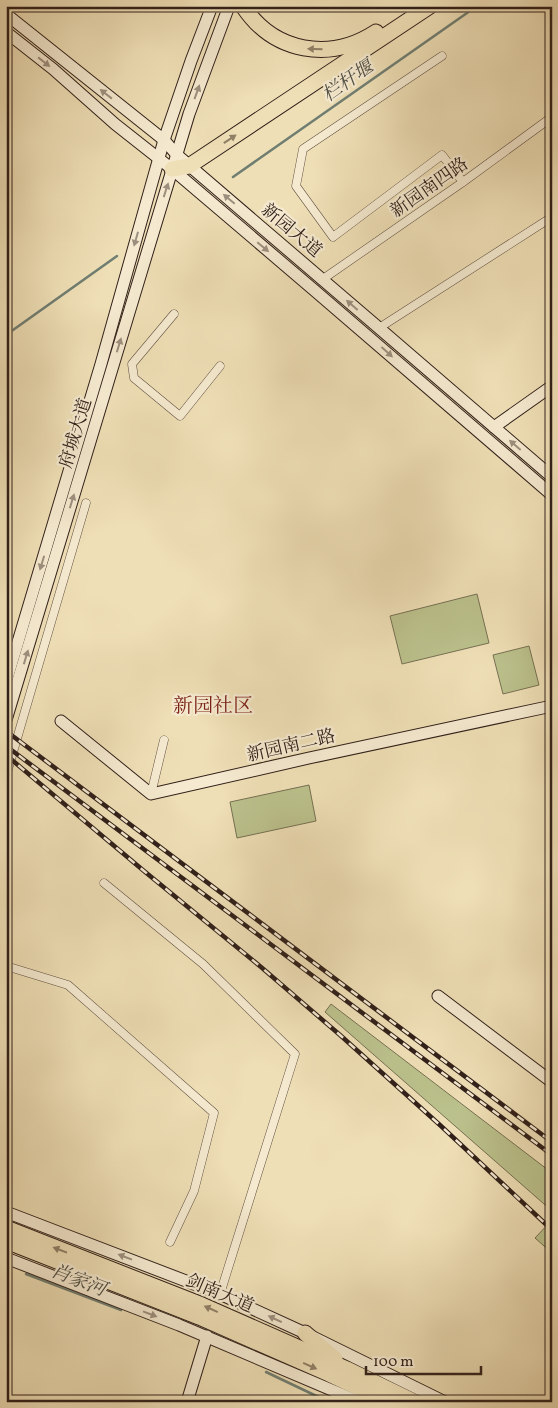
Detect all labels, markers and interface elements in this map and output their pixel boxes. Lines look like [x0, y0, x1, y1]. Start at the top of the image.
one-way arrow [307, 45, 323, 53]
water label: 栏杆堰 [317, 53, 381, 109]
one-way arrow [38, 57, 51, 68]
one-way arrow [193, 84, 201, 99]
one-way arrow [99, 88, 112, 99]
one-way arrow [223, 134, 237, 144]
street label: 新园南四路 [386, 152, 474, 224]
one-way arrow [162, 182, 170, 197]
one-way arrow [222, 194, 235, 205]
street label: 新园大道 [255, 198, 327, 264]
one-way arrow [132, 232, 140, 247]
one-way arrow [257, 241, 270, 252]
one-way arrow [346, 299, 359, 310]
one-way arrow [115, 338, 123, 353]
one-way arrow [380, 347, 393, 358]
street label: 府城大道 [54, 395, 99, 472]
one-way arrow [508, 440, 521, 451]
one-way arrow [69, 493, 77, 508]
one-way arrow [37, 556, 45, 571]
one-way arrow [22, 649, 30, 664]
district label: 新园社区 [173, 693, 253, 721]
street label: 新园南二路 [245, 724, 338, 769]
one-way arrow [53, 1245, 67, 1253]
one-way arrow [117, 1253, 132, 1261]
water label: 肖家河 [47, 1259, 112, 1304]
street label: 剑南大道 [181, 1269, 257, 1320]
one-way arrow [204, 1305, 218, 1313]
one-way arrow [142, 1310, 157, 1318]
one-way arrow [268, 1315, 282, 1323]
scale bar [366, 1343, 480, 1375]
text: 100 m [373, 1352, 413, 1373]
one-way arrow [303, 1362, 317, 1370]

